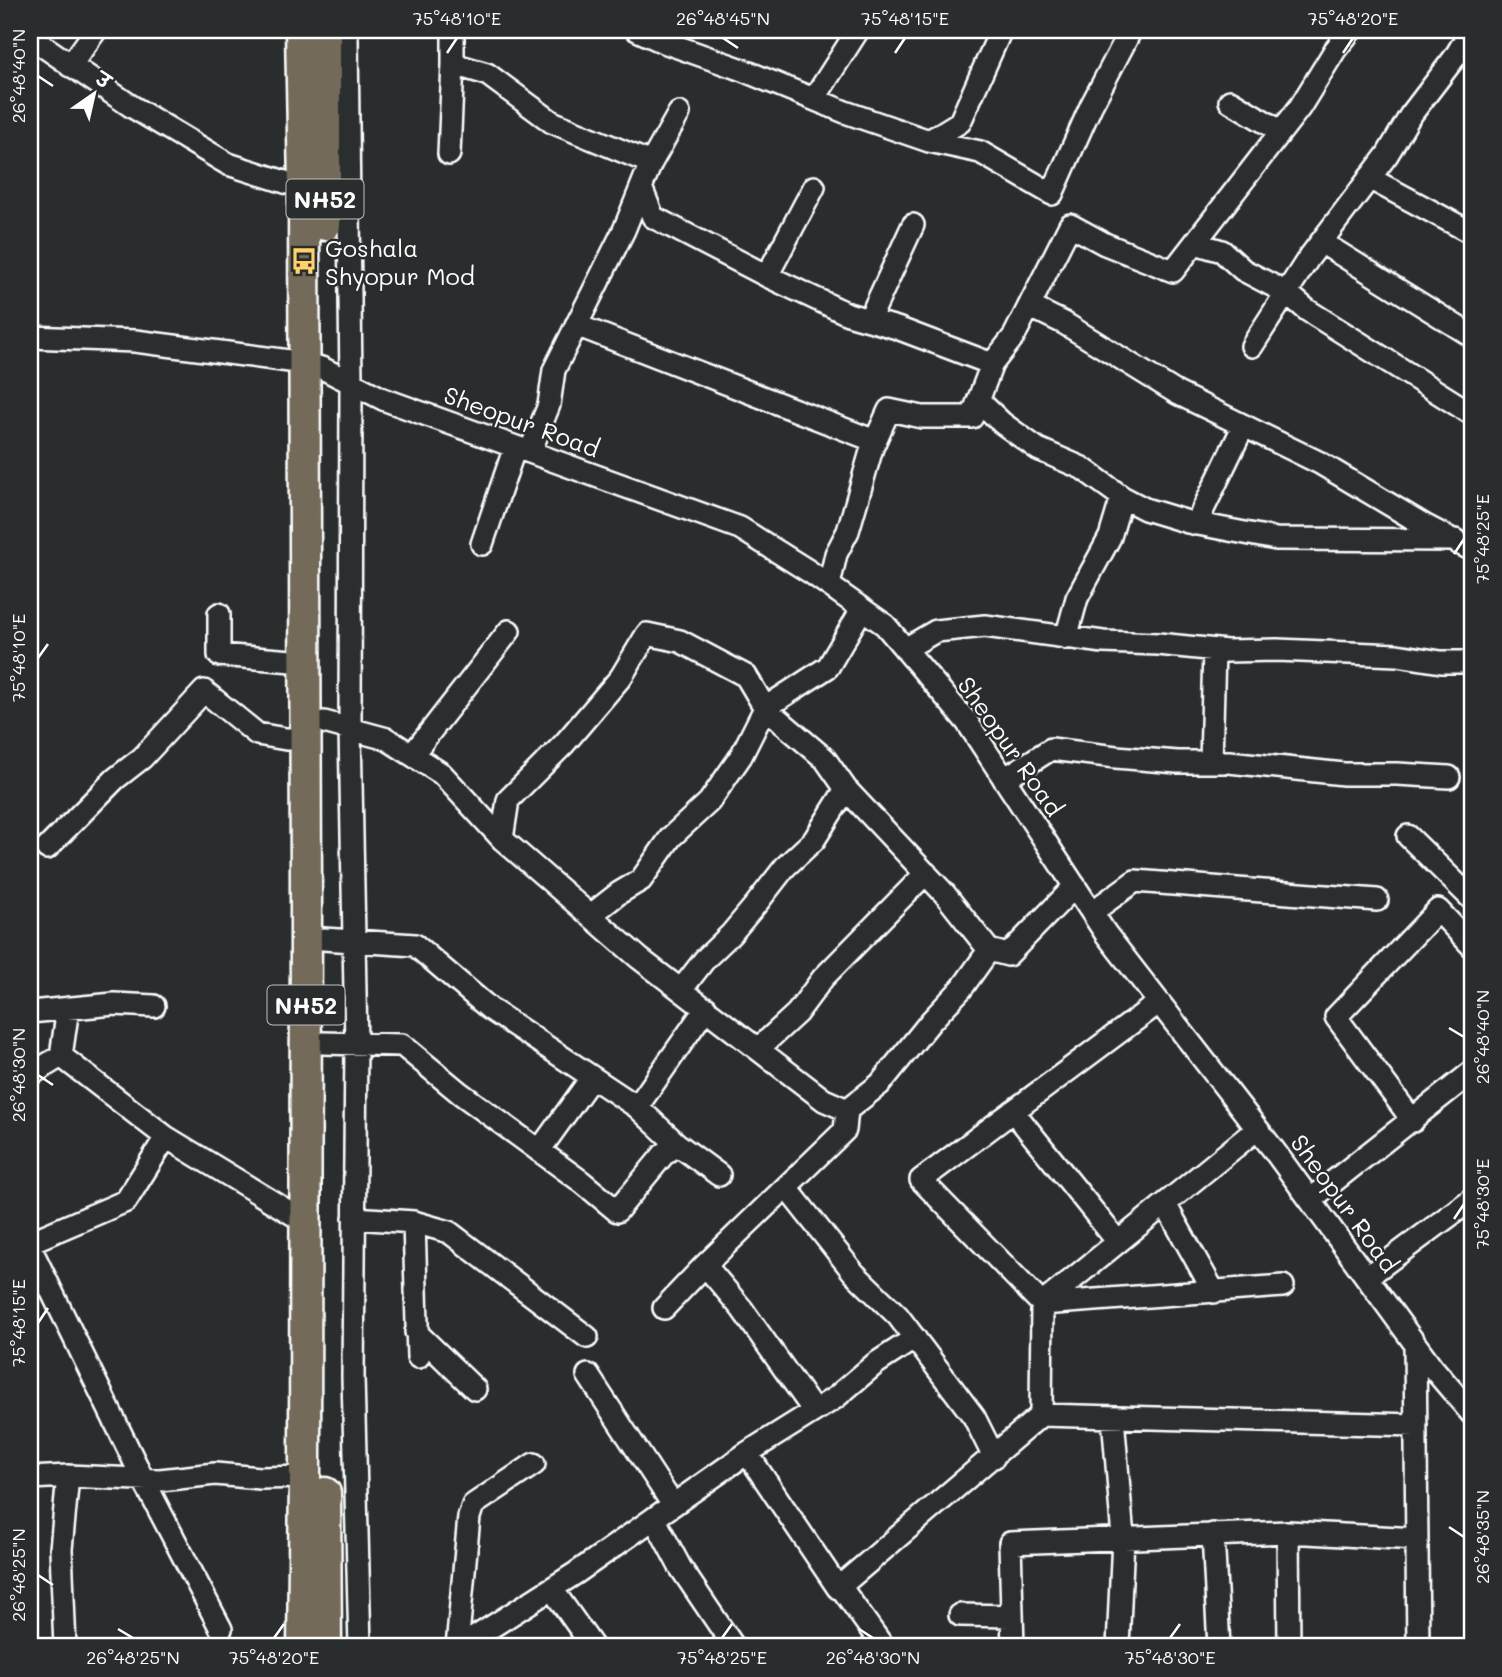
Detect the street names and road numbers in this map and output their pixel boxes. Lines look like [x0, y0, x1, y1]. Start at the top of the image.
road number: NH52 [286, 180, 364, 218]
street label: Sheopur Road [440, 378, 604, 464]
street label: Sheopur Road [951, 670, 1071, 822]
road number: NH52 [268, 986, 344, 1024]
street label: Sheopur Road [1284, 1128, 1406, 1278]

